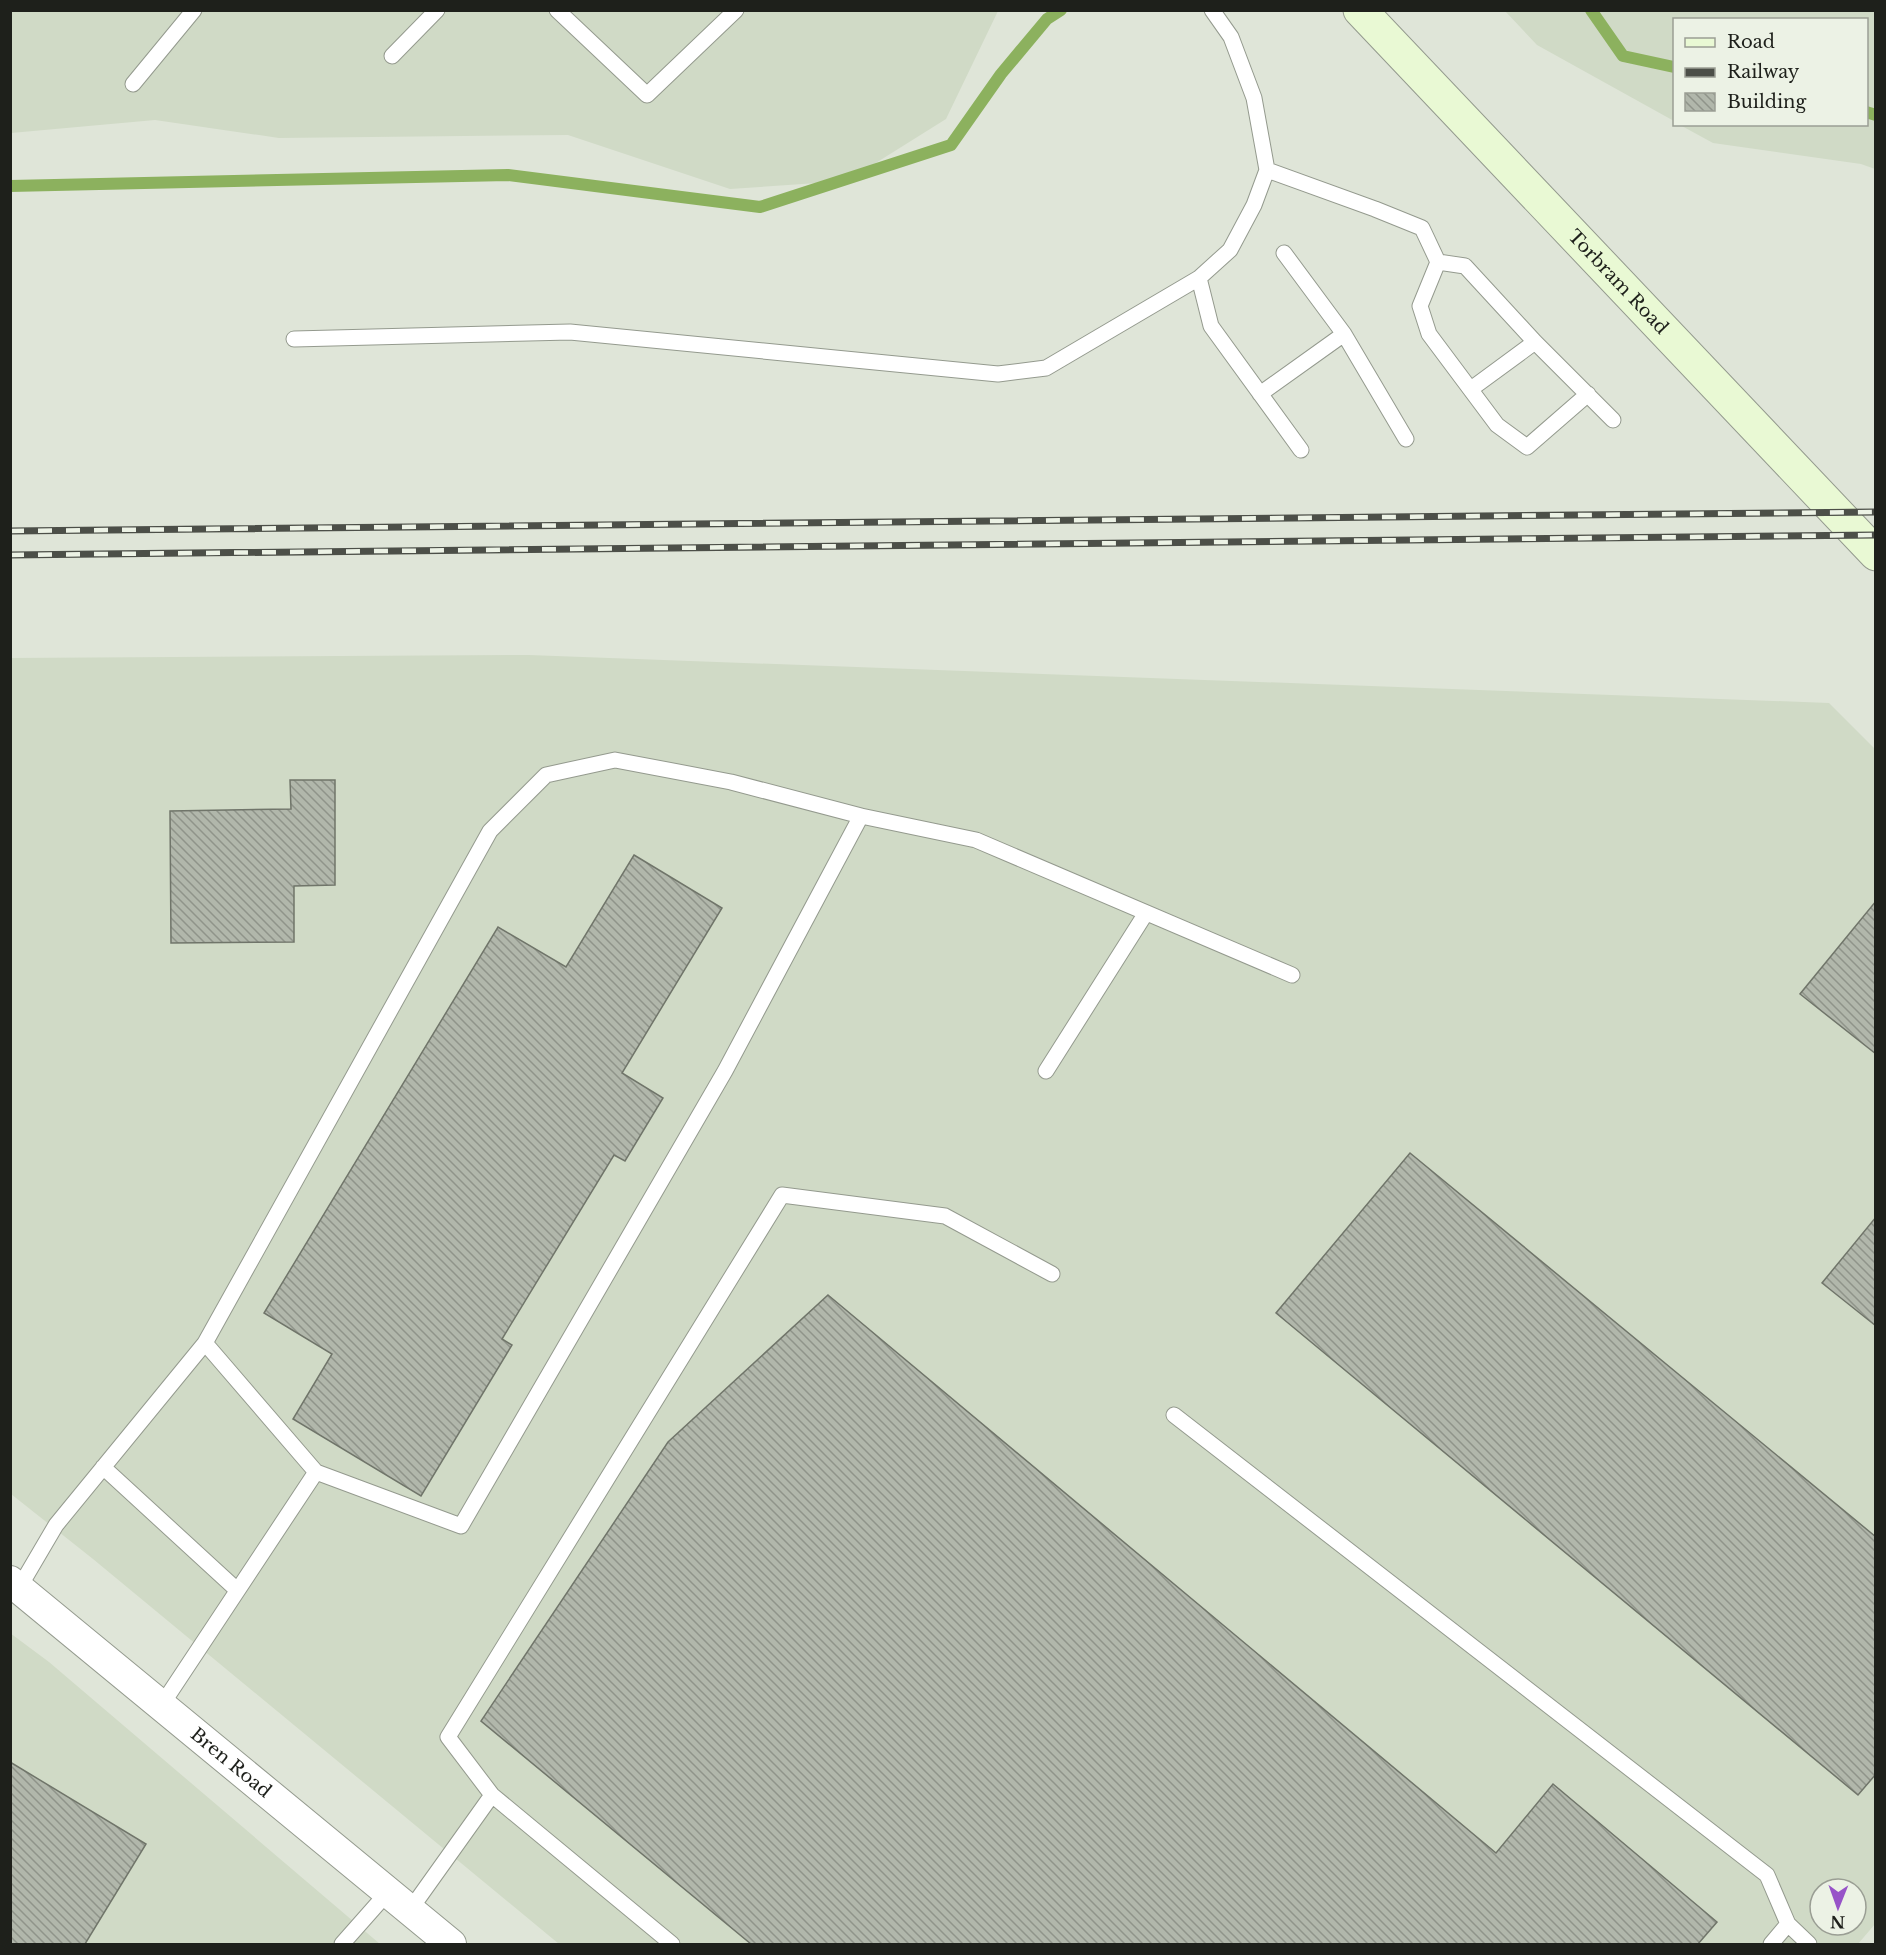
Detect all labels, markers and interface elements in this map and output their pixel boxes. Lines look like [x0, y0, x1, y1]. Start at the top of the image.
legend [1673, 18, 1868, 126]
text: Road [1727, 31, 1775, 53]
text: Railway [1727, 61, 1800, 83]
text: Building [1727, 91, 1806, 113]
street label: Torbram Road [1563, 225, 1673, 339]
street label: Bren Road [186, 1723, 276, 1802]
north arrow [1808, 1877, 1868, 1937]
text: N [1830, 1912, 1845, 1932]

